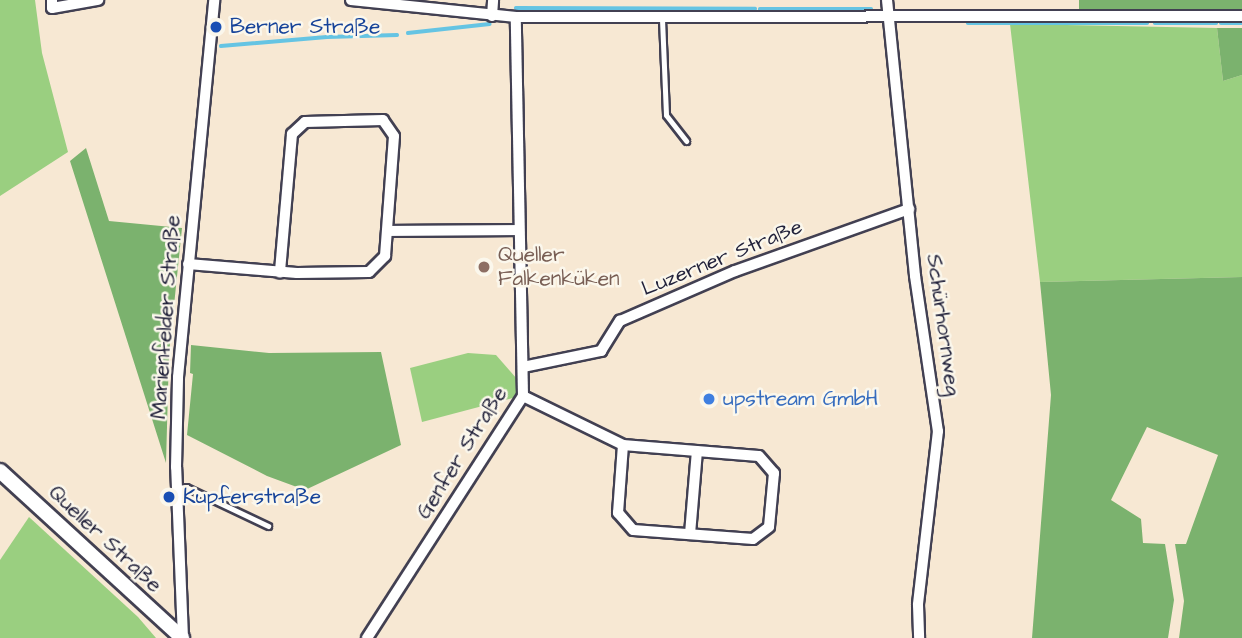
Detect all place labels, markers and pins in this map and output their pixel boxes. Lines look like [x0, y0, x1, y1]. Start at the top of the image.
place label: Berner Straße [230, 14, 380, 40]
marker: Berner Straße [208, 19, 224, 35]
place label: Queller Falkenküken [498, 242, 620, 292]
marker: Queller Falkenküken [476, 259, 492, 275]
place label: upstream GmbH [723, 386, 878, 412]
marker: upstream GmbH [701, 391, 717, 407]
place label: Kupferstraße [183, 484, 321, 510]
marker: Kupferstraße [161, 489, 177, 505]

